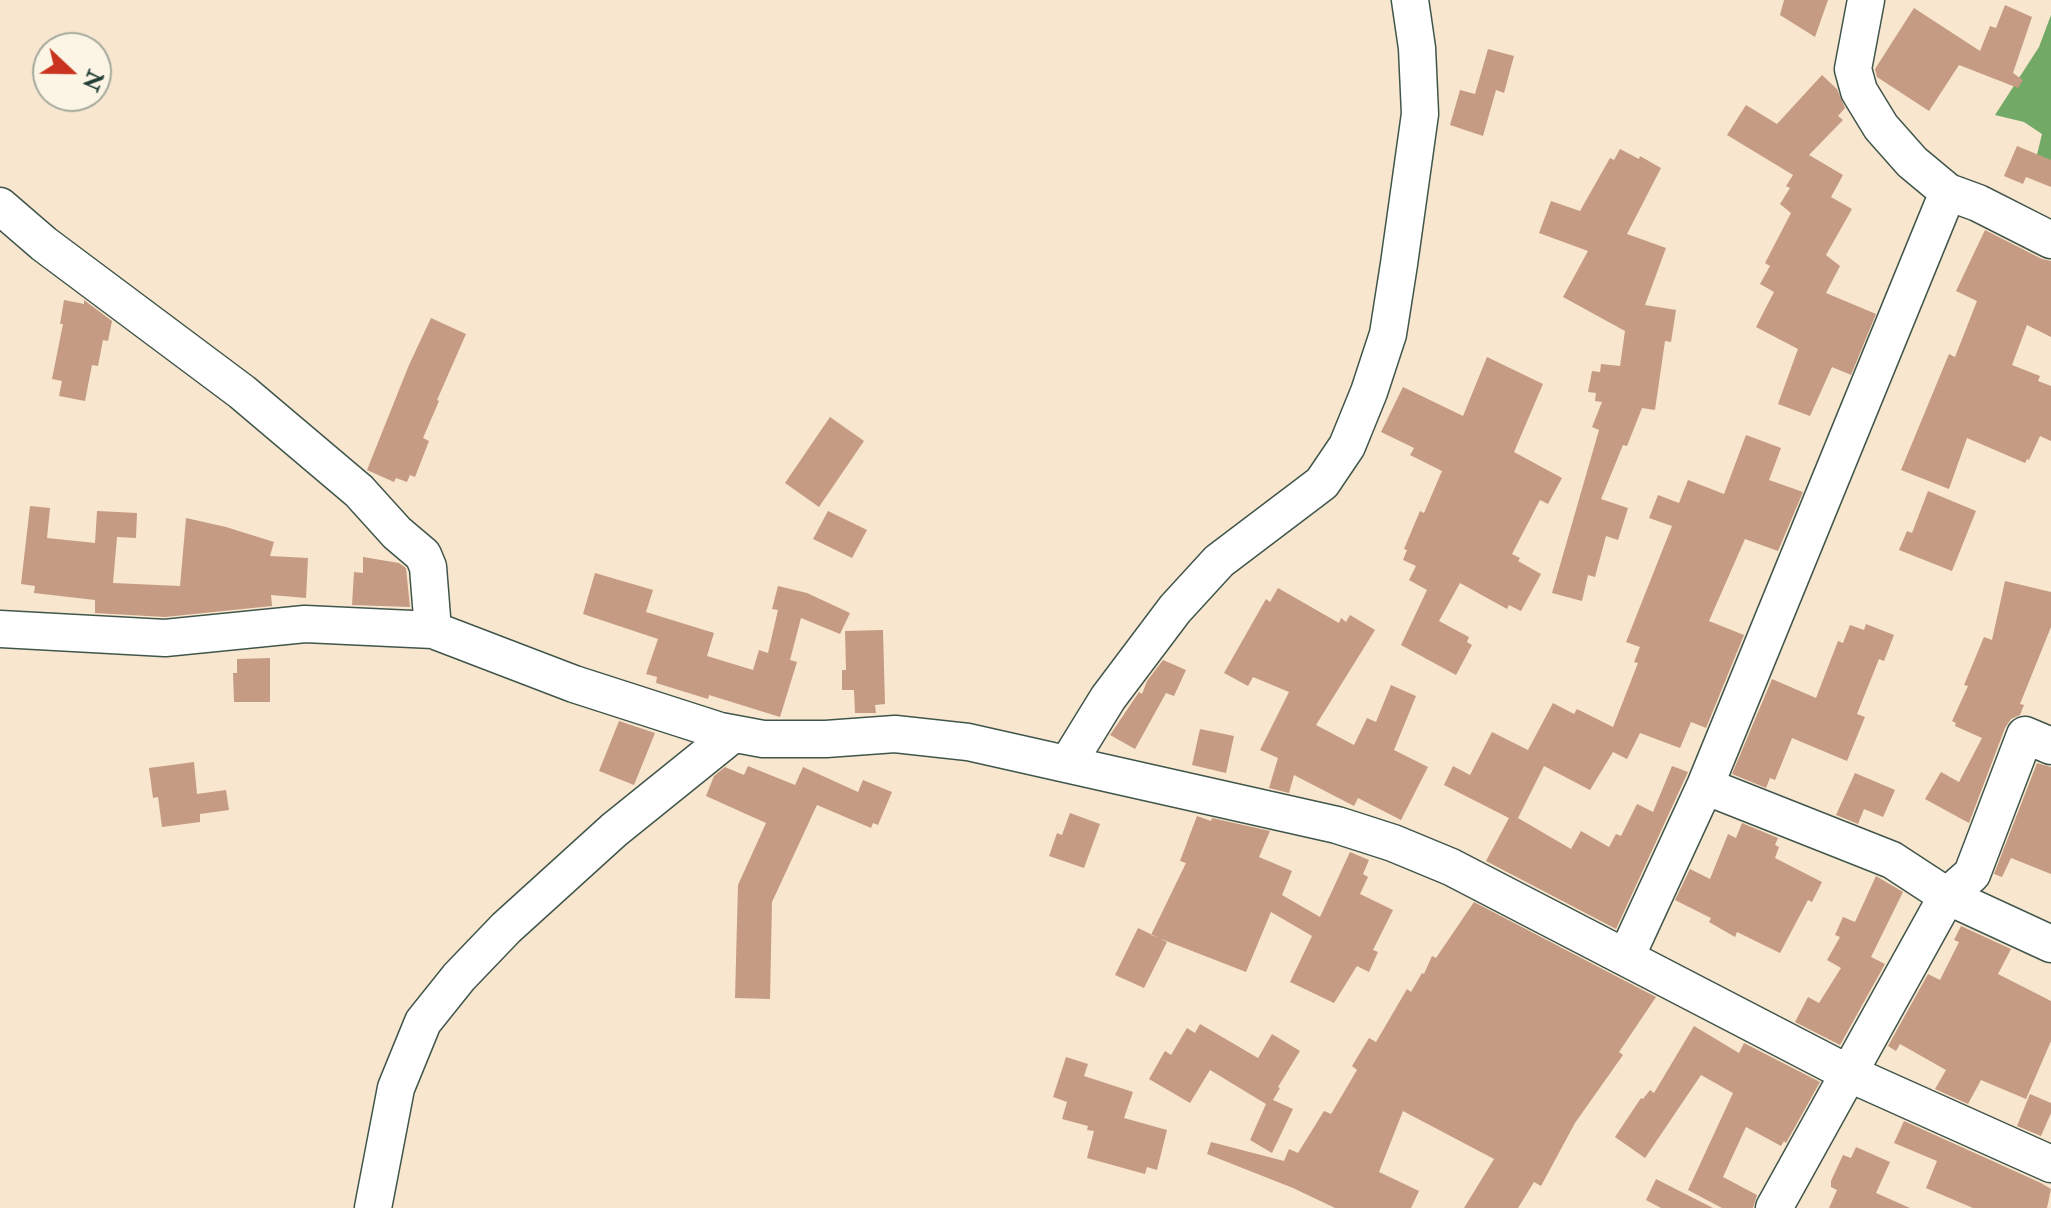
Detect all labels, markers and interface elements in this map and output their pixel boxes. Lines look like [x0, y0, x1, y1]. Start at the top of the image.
north arrow [32, 32, 112, 112]
text: N [76, 66, 109, 95]

